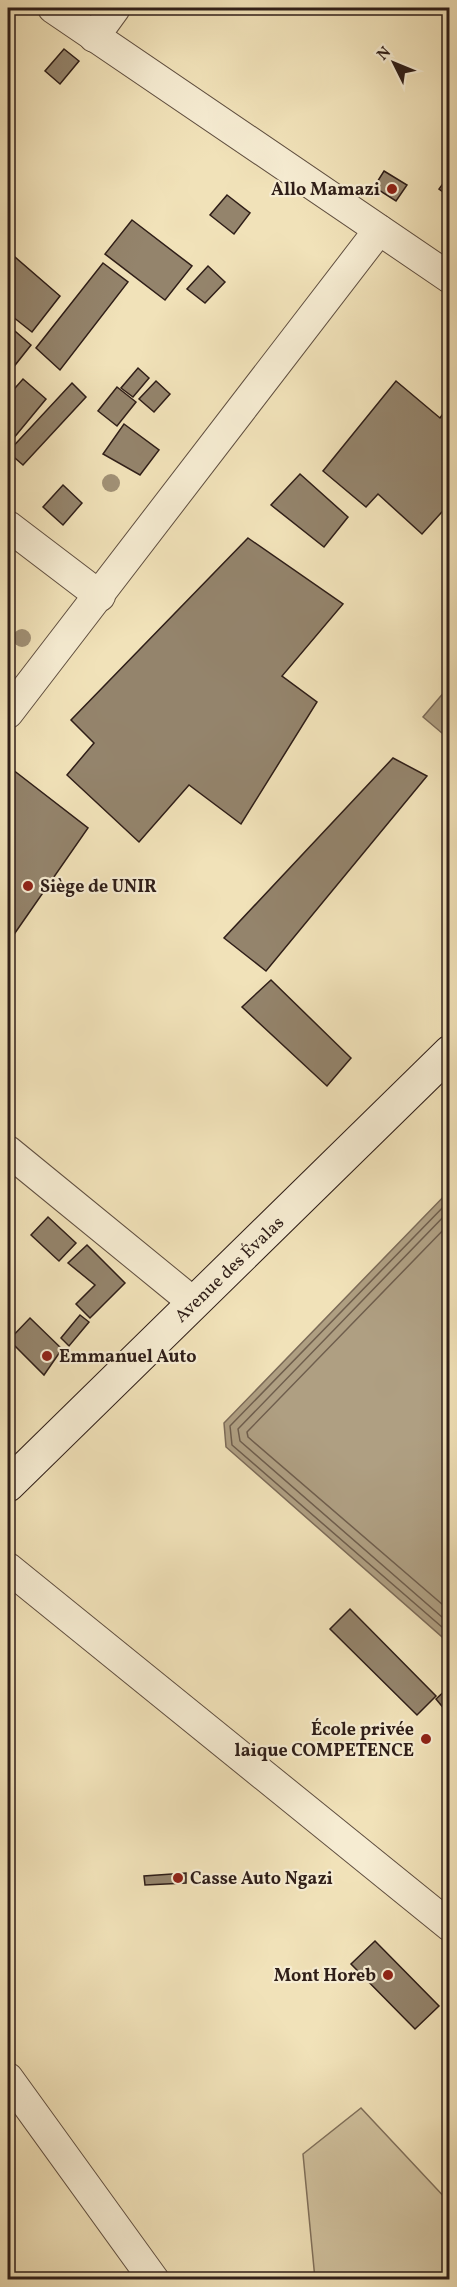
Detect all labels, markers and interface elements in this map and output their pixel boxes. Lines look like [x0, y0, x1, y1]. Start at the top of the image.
north arrow [364, 33, 424, 93]
text: N [372, 42, 397, 66]
place label: Allo Mamazi [271, 178, 380, 203]
marker: Allo Mamazi [385, 182, 399, 196]
place label: Siège de UNIR [40, 875, 157, 900]
marker: Siège de UNIR [21, 879, 35, 893]
street label: Avenue des Évalas [170, 1211, 290, 1329]
place label: Emmanuel Auto [59, 1345, 197, 1370]
marker: Emmanuel Auto [40, 1349, 54, 1363]
place label: École privée laique COMPETENCE [235, 1718, 414, 1764]
marker: École privée laique COMPETENCE [419, 1732, 433, 1746]
place label: Casse Auto Ngazi [190, 1867, 333, 1892]
marker: Casse Auto Ngazi [171, 1871, 185, 1885]
place label: Mont Horeb [274, 1964, 376, 1989]
marker: Mont Horeb [381, 1968, 395, 1982]

